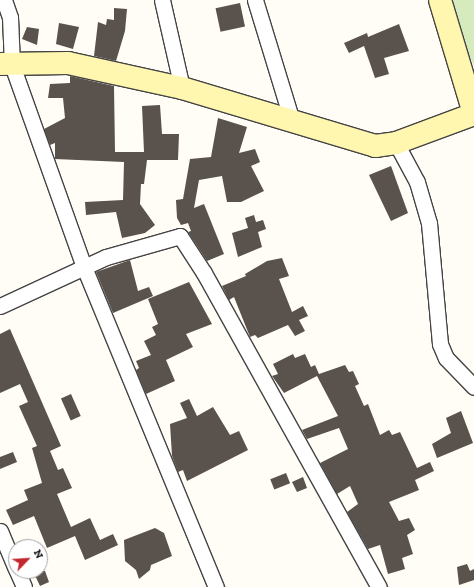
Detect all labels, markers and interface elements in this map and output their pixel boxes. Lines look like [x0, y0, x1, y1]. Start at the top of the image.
north arrow [8, 539, 48, 579]
text: N [31, 548, 46, 561]

